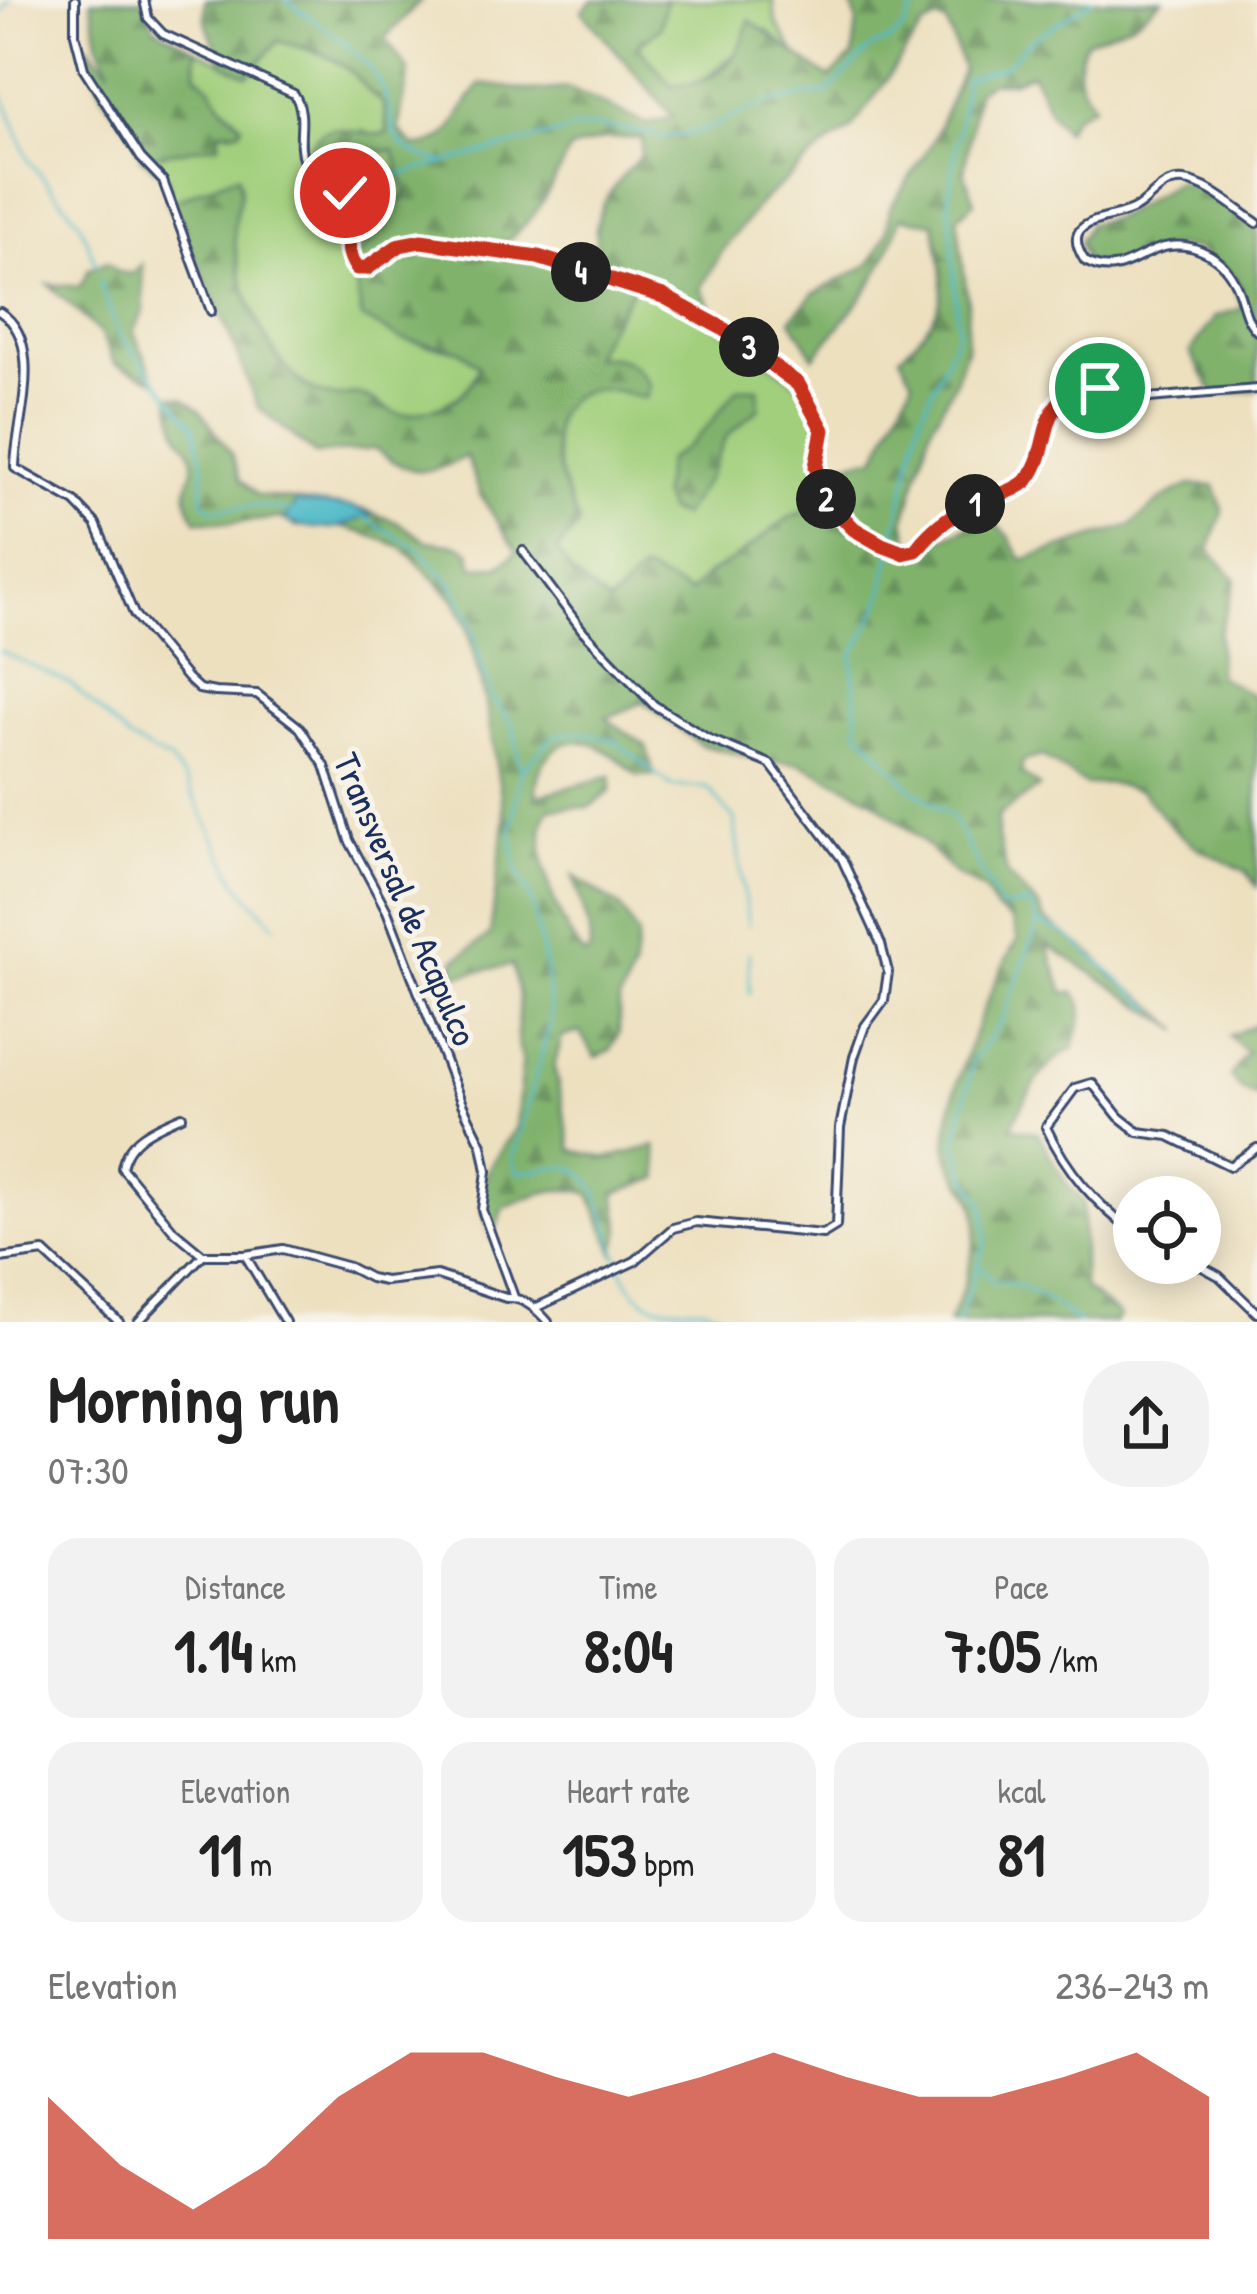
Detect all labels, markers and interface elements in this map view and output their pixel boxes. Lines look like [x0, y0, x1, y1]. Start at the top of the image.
pin [294, 142, 396, 244]
icon: check [312, 160, 378, 226]
pin: 4 [551, 242, 611, 302]
text: 4 [575, 250, 587, 294]
pin: 3 [719, 317, 779, 377]
text: 3 [742, 325, 756, 369]
pin [1049, 337, 1151, 439]
icon: arrive [1067, 355, 1133, 421]
pin: 2 [796, 469, 856, 529]
pin: 1 [945, 474, 1005, 534]
text: 2 [818, 477, 834, 521]
text: 1 [969, 482, 981, 526]
street label: Transversal de Acapulco [323, 745, 490, 1053]
map controls [1113, 1176, 1221, 1284]
button: locate [1113, 1176, 1221, 1284]
text: Morning run [48, 1353, 340, 1443]
button: share [1083, 1361, 1209, 1487]
text: 07:30 [48, 1443, 129, 1496]
text: Distance [185, 1565, 286, 1609]
text: Time [599, 1565, 658, 1609]
text: Pace [994, 1565, 1049, 1609]
text: 1.14 [174, 1609, 253, 1691]
text: 8:04 [584, 1609, 673, 1691]
text: 7:05 [945, 1609, 1041, 1691]
text: km [253, 1638, 297, 1682]
text: /km [1041, 1638, 1098, 1682]
text: Elevation [181, 1769, 290, 1813]
text: Heart rate [567, 1769, 690, 1813]
text: kcal [997, 1769, 1046, 1813]
text: 11 [199, 1813, 242, 1895]
text: 153 [563, 1813, 637, 1895]
text: 81 [998, 1813, 1045, 1895]
text: m [242, 1842, 272, 1886]
text: bpm [637, 1842, 694, 1886]
text: Elevation [48, 1958, 178, 2011]
text: 236–243 m [1055, 1958, 1209, 2011]

